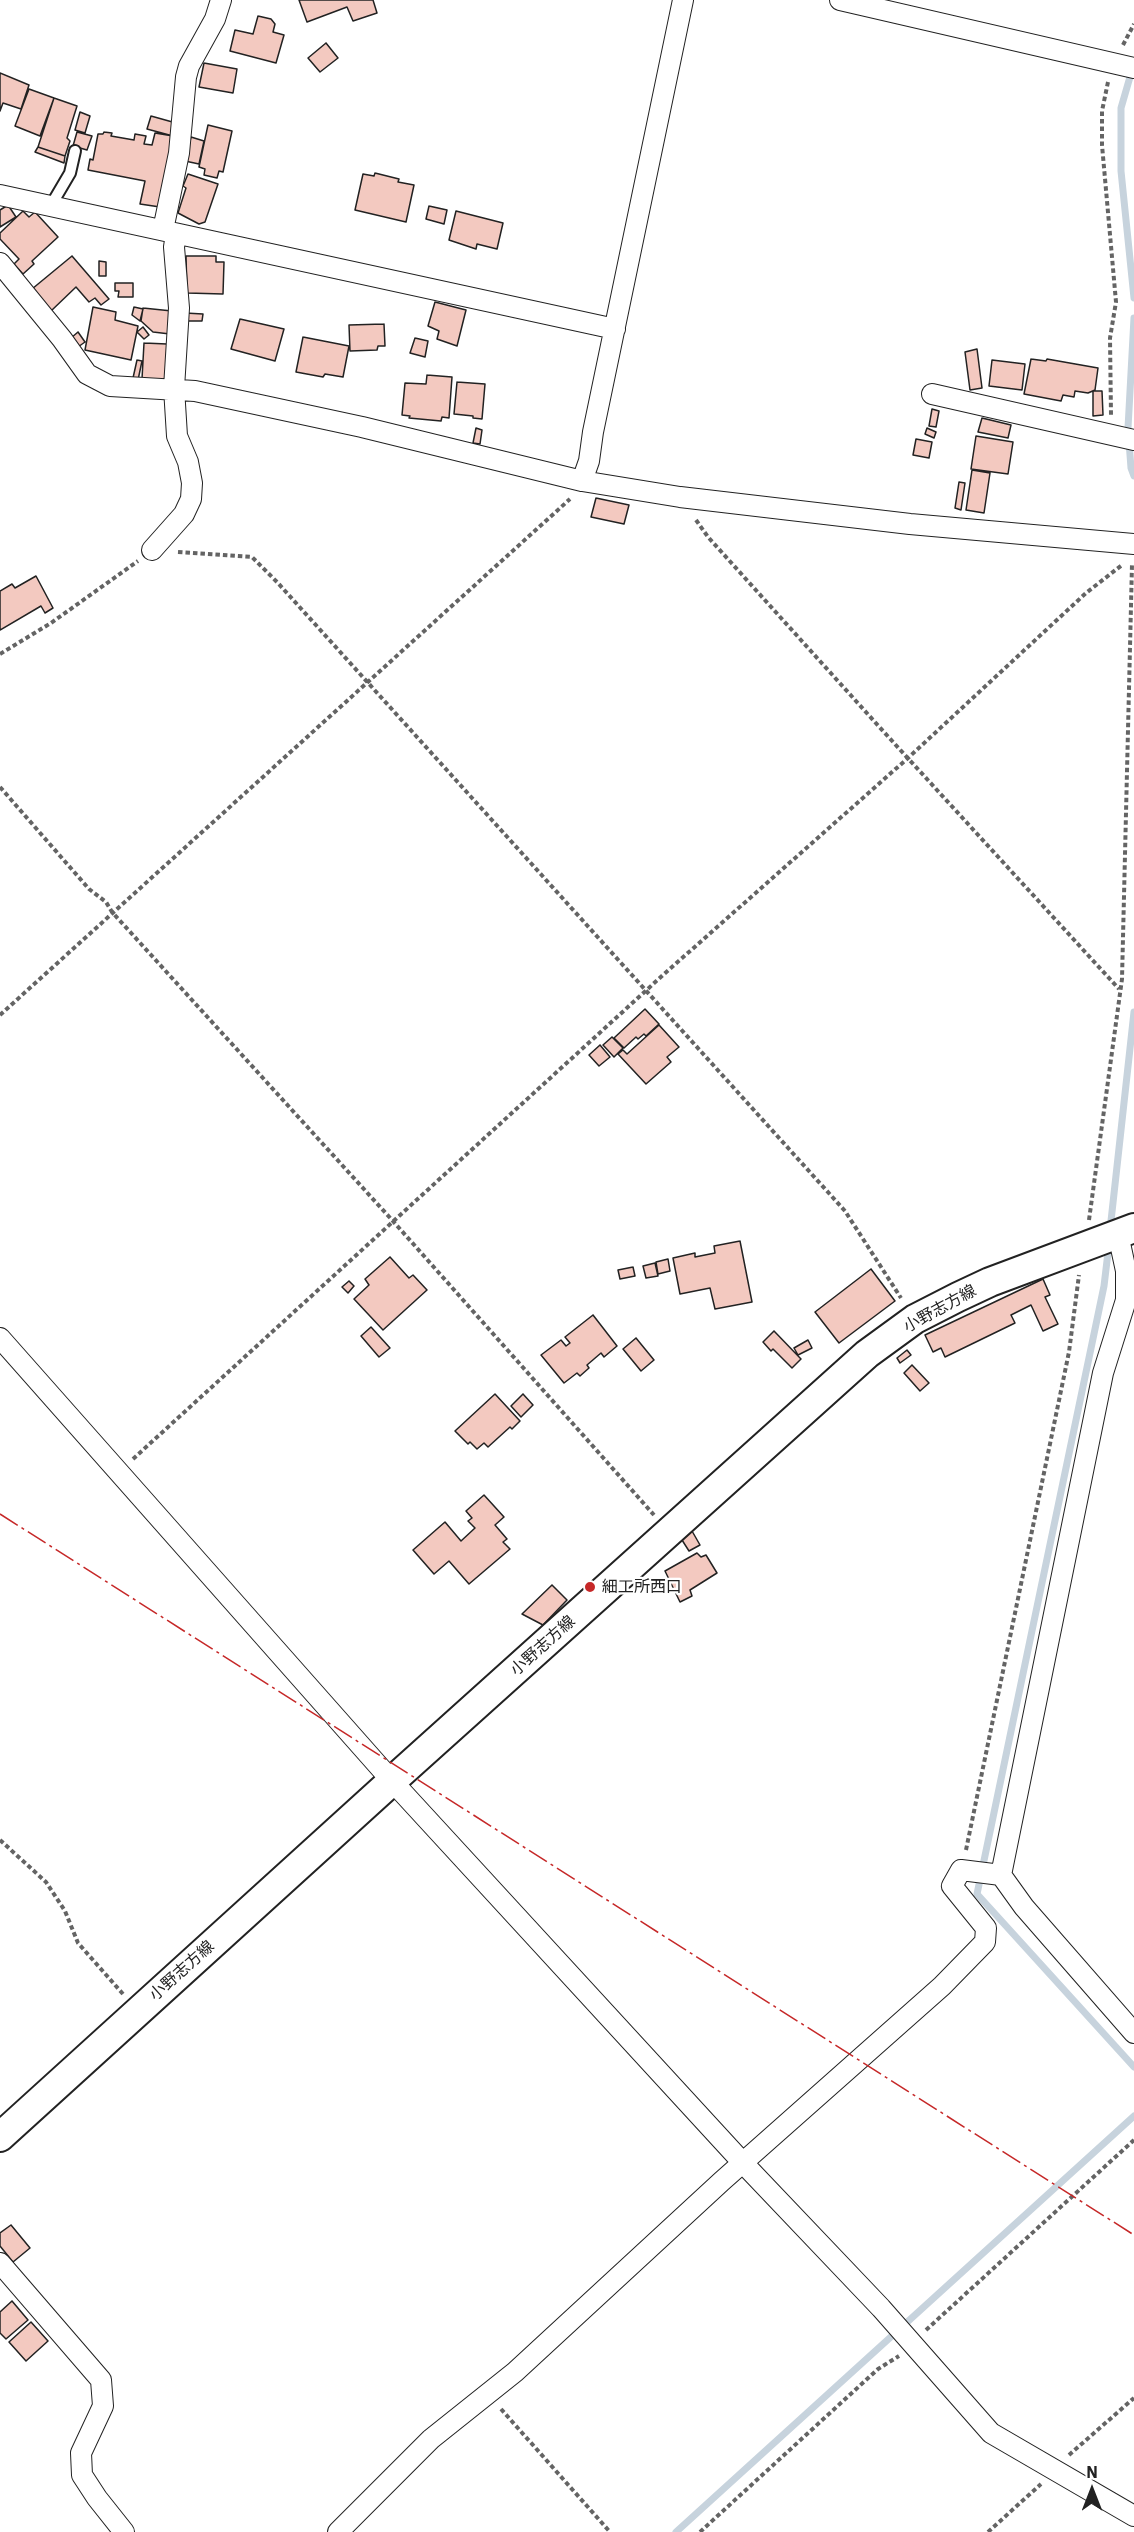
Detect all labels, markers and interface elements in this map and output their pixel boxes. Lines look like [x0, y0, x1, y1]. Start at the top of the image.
street label: 小野志方線 [900, 1281, 980, 1337]
place label: 細工所西口 [602, 1577, 682, 1597]
marker: 細工所西口 [583, 1580, 597, 1594]
street label: 小野志方線 [507, 1612, 579, 1680]
street label: 小野志方線 [146, 1937, 218, 2005]
north arrow [1062, 2460, 1122, 2520]
text: N [1086, 2462, 1098, 2482]

